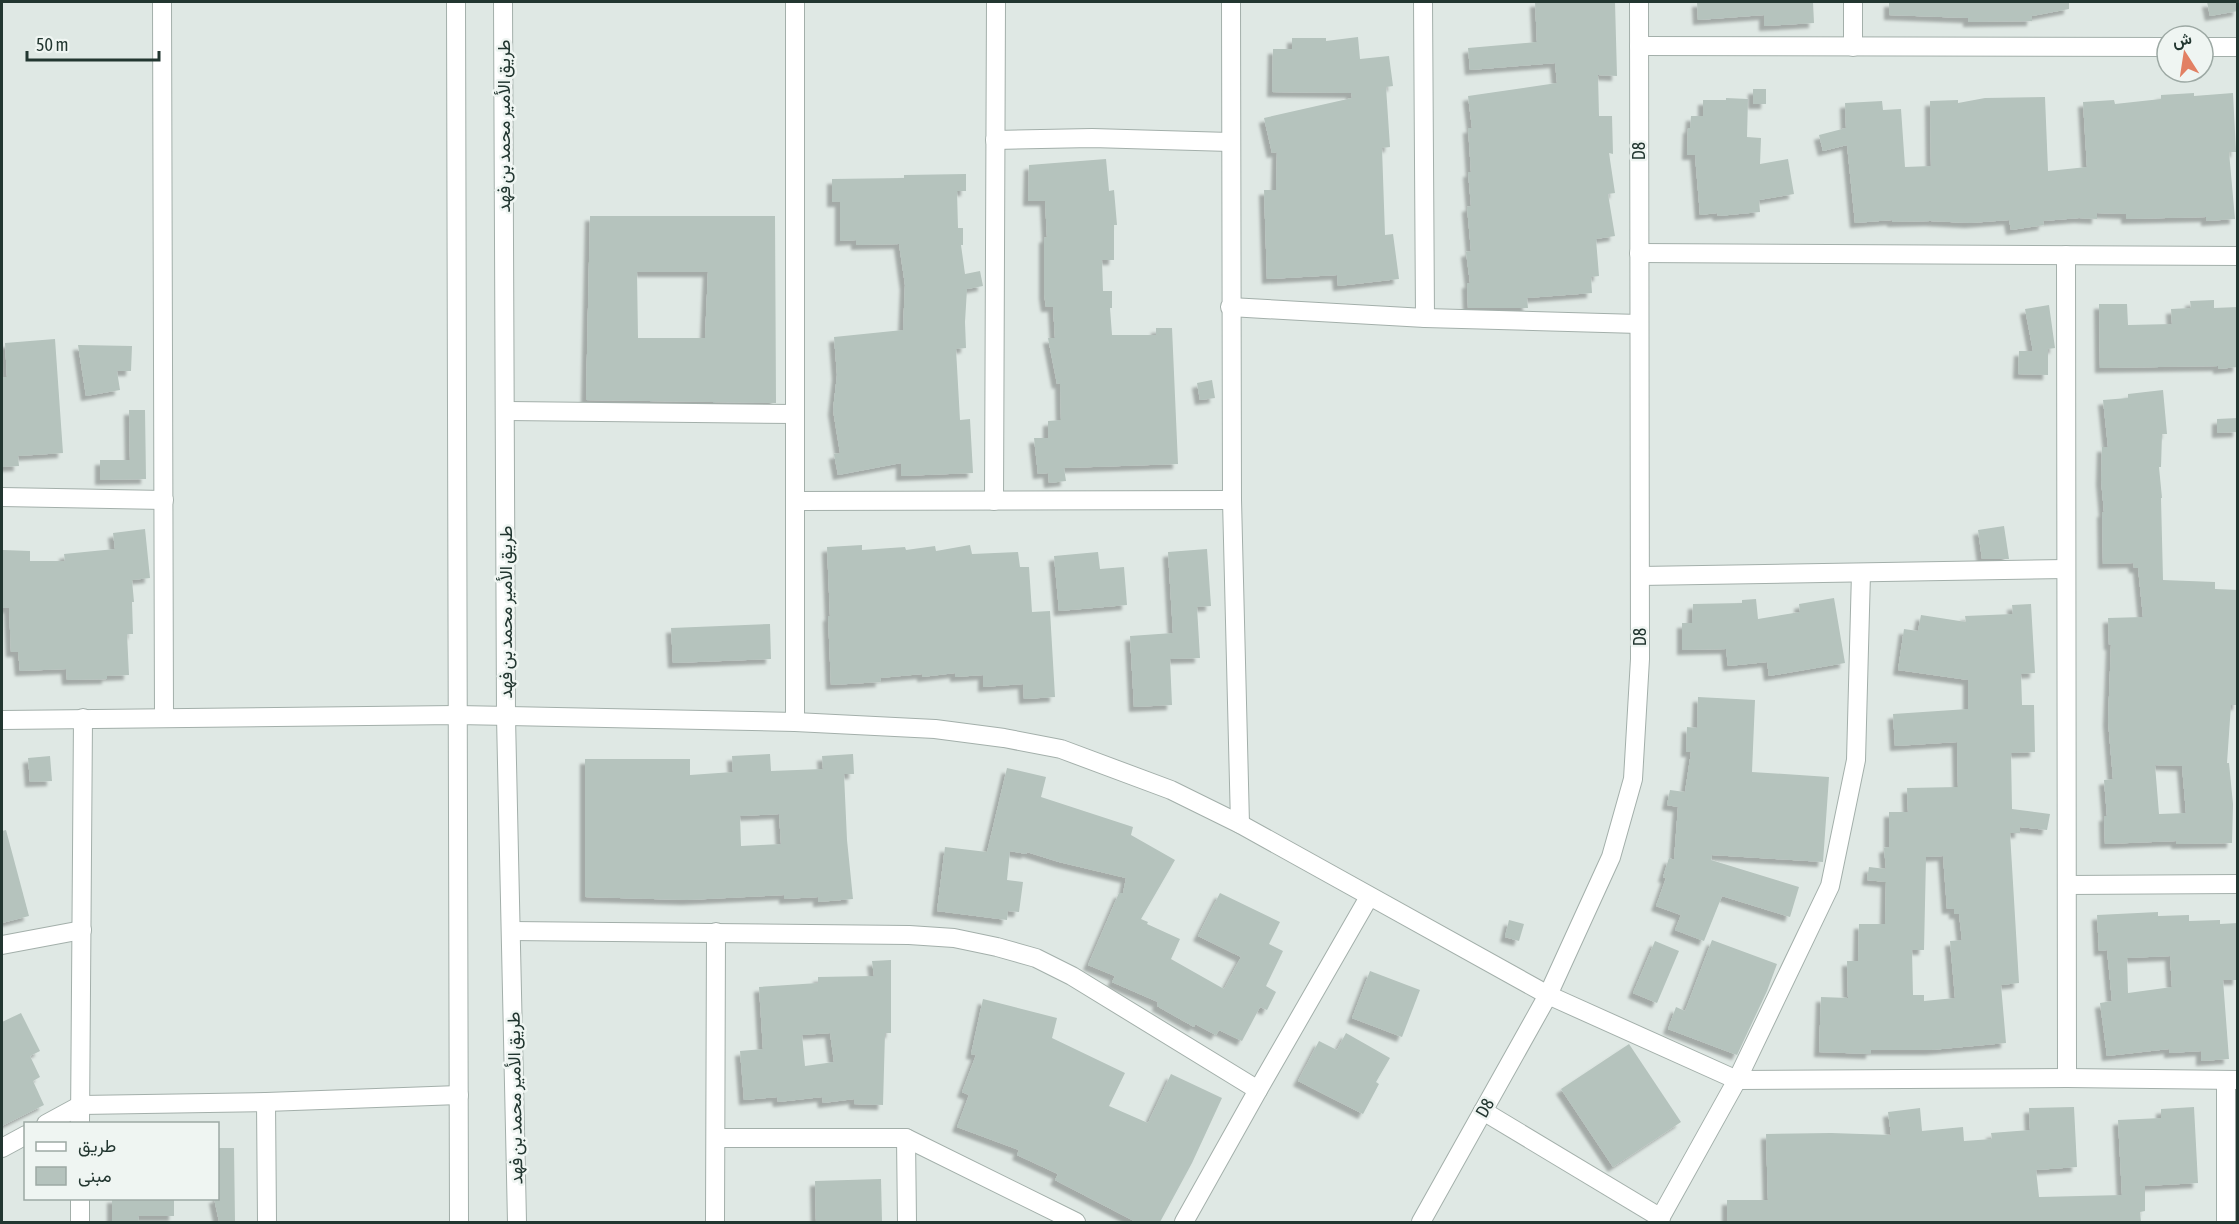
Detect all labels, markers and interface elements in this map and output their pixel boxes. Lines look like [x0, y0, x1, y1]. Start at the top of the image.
scale bar [27, 24, 159, 62]
north arrow [2155, 24, 2215, 84]
text: ش [2171, 29, 2193, 51]
text: 50 m [36, 34, 68, 55]
street label: طريق الأمير محمد بن فهد [493, 40, 515, 212]
street label: D8 [1628, 142, 1649, 160]
street label: طريق الأمير محمد بن فهد [495, 526, 517, 698]
street label: D8 [1629, 628, 1650, 646]
street label: طريق الأمير محمد بن فهد [502, 1011, 528, 1185]
street label: D8 [1471, 1095, 1498, 1121]
legend [24, 1122, 219, 1200]
text: طريق [78, 1135, 116, 1157]
text: مبنى [78, 1165, 112, 1187]

